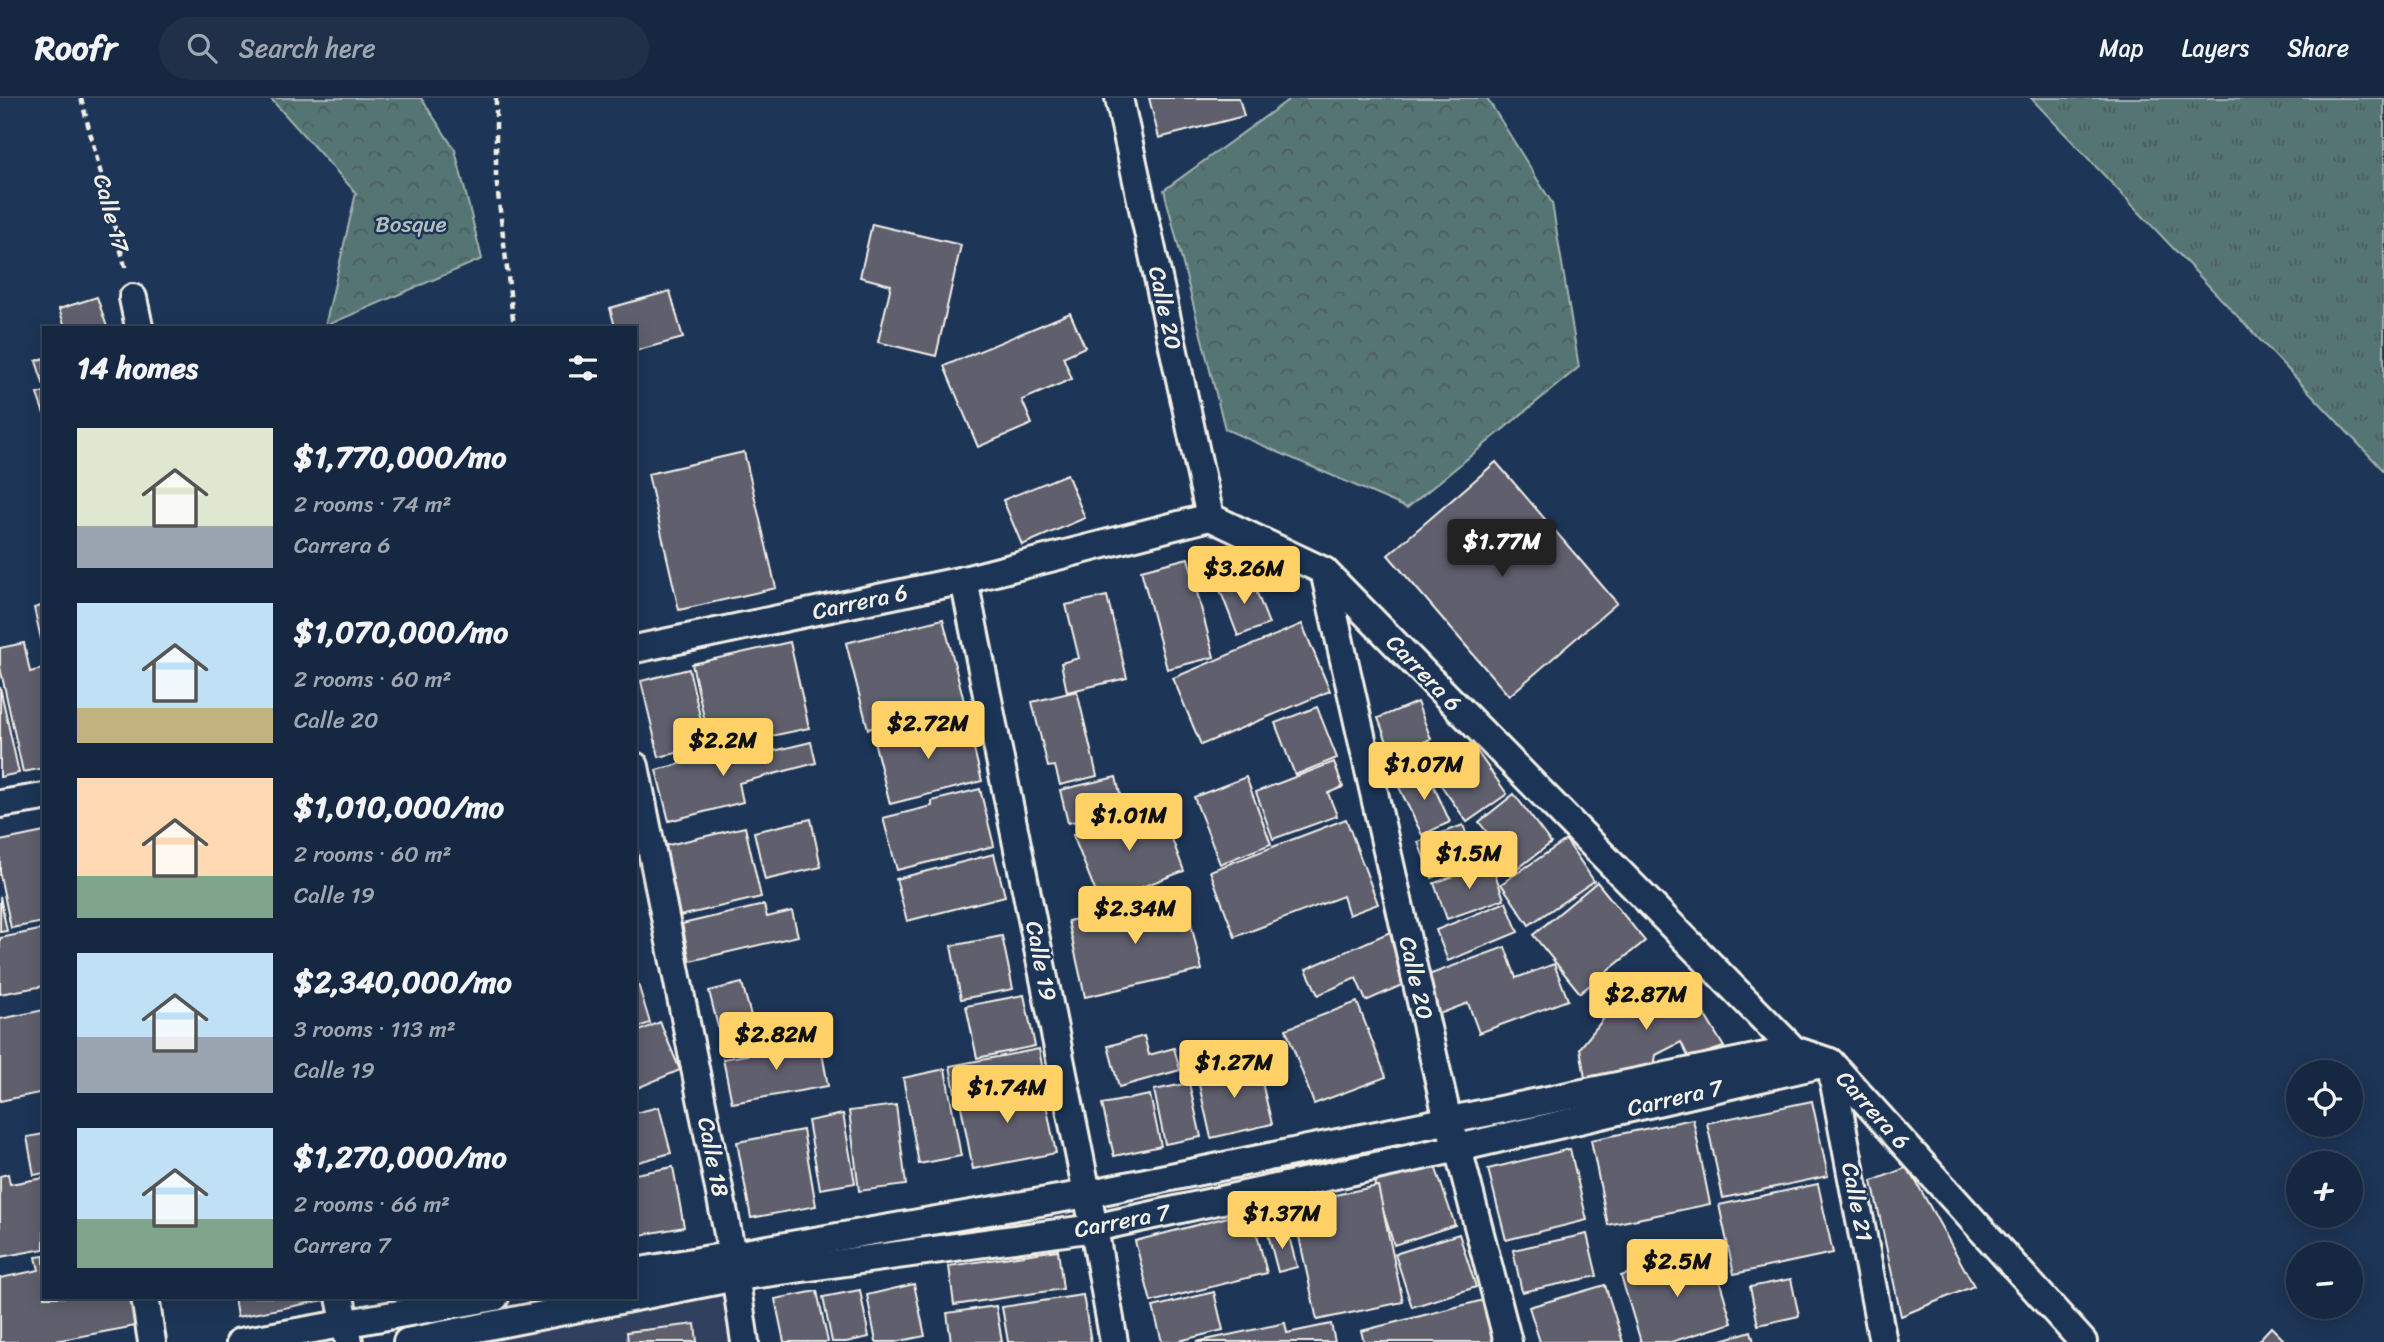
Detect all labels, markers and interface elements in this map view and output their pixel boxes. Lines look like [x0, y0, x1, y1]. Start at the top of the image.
search box [159, 17, 649, 80]
text: Roofr [35, 19, 117, 77]
text: Search here [239, 25, 376, 71]
text: Map [2099, 27, 2144, 69]
text: Layers [2182, 27, 2249, 69]
text: Share [2287, 27, 2349, 69]
icon: search [183, 29, 221, 67]
street label: Calle 17 [81, 169, 142, 259]
park label: Bosque [375, 204, 447, 245]
street label: Calle 20 [1136, 262, 1194, 354]
text: 14 homes [77, 341, 198, 395]
icon: filters [564, 349, 602, 387]
text: $1,770,000/mo [294, 430, 506, 484]
icon: home [133, 456, 217, 540]
text: 2 rooms · 74 m² [294, 484, 451, 525]
pin: $1.77M [1445, 519, 1559, 579]
text: $1.77M [1463, 521, 1541, 562]
text: Carrera 6 [294, 525, 391, 566]
pin: $3.26M [1187, 546, 1301, 606]
text: $3.26M [1204, 548, 1284, 589]
street label: Carrera 6 [808, 572, 912, 632]
text: $1,070,000/mo [294, 605, 508, 659]
street label: Carrera 6 [1376, 624, 1472, 722]
icon: home [133, 631, 217, 715]
text: 2 rooms · 60 m² [294, 659, 452, 700]
text: Calle 20 [294, 700, 379, 741]
pin: $2.72M [871, 702, 985, 761]
text: $2.72M [888, 703, 968, 744]
pin: $2.2M [674, 718, 772, 778]
text: $2.2M [689, 720, 757, 761]
pin: $1.07M [1367, 742, 1481, 802]
text: $1.07M [1385, 744, 1463, 785]
text: $1,010,000/mo [294, 780, 504, 834]
pin: $1.01M [1072, 794, 1186, 853]
text: $1.01M [1091, 795, 1167, 836]
icon: home [133, 806, 217, 890]
pin: $1.5M [1420, 832, 1518, 891]
text: $1.5M [1436, 833, 1502, 874]
text: 2 rooms · 60 m² [294, 834, 452, 875]
text: Calle 19 [294, 875, 375, 916]
pin: $2.34M [1078, 886, 1192, 946]
text: $2.34M [1094, 888, 1176, 929]
street label: Calle 19 [1013, 917, 1069, 1005]
street label: Calle 20 [1387, 932, 1445, 1024]
text: $2,340,000/mo [294, 955, 512, 1009]
pin: $2.87M [1589, 972, 1703, 1032]
text: $2.87M [1605, 974, 1687, 1015]
icon: home [133, 981, 217, 1065]
text: 3 rooms · 113 m² [294, 1009, 456, 1050]
pin: $2.82M [719, 1012, 833, 1072]
text: $2.82M [735, 1014, 817, 1055]
pin: $1.27M [1177, 1040, 1291, 1100]
text: $1.27M [1195, 1042, 1273, 1083]
text: Calle 19 [294, 1050, 375, 1091]
street label: Carrera 6 [1825, 1060, 1921, 1160]
map controls [2286, 1060, 2363, 1319]
button: locate [2286, 1060, 2363, 1137]
pin: $1.74M [950, 1066, 1064, 1125]
text: $1.74M [968, 1067, 1046, 1108]
street label: Carrera 7 [1623, 1067, 1729, 1129]
street label: Calle 18 [685, 1114, 741, 1201]
text: $1,270,000/mo [294, 1130, 507, 1184]
button: + [2286, 1151, 2363, 1228]
icon: home [133, 1156, 217, 1240]
street label: Calle 21 [1829, 1159, 1885, 1245]
text: 2 rooms · 66 m² [294, 1184, 450, 1225]
street label: Carrera 7 [1071, 1191, 1175, 1250]
pin: $1.37M [1225, 1192, 1339, 1251]
text: $1.37M [1244, 1193, 1320, 1234]
text: Carrera 7 [294, 1225, 391, 1266]
pin: $2.5M [1628, 1240, 1726, 1299]
text: $2.5M [1643, 1241, 1711, 1282]
button: − [2286, 1242, 2363, 1319]

